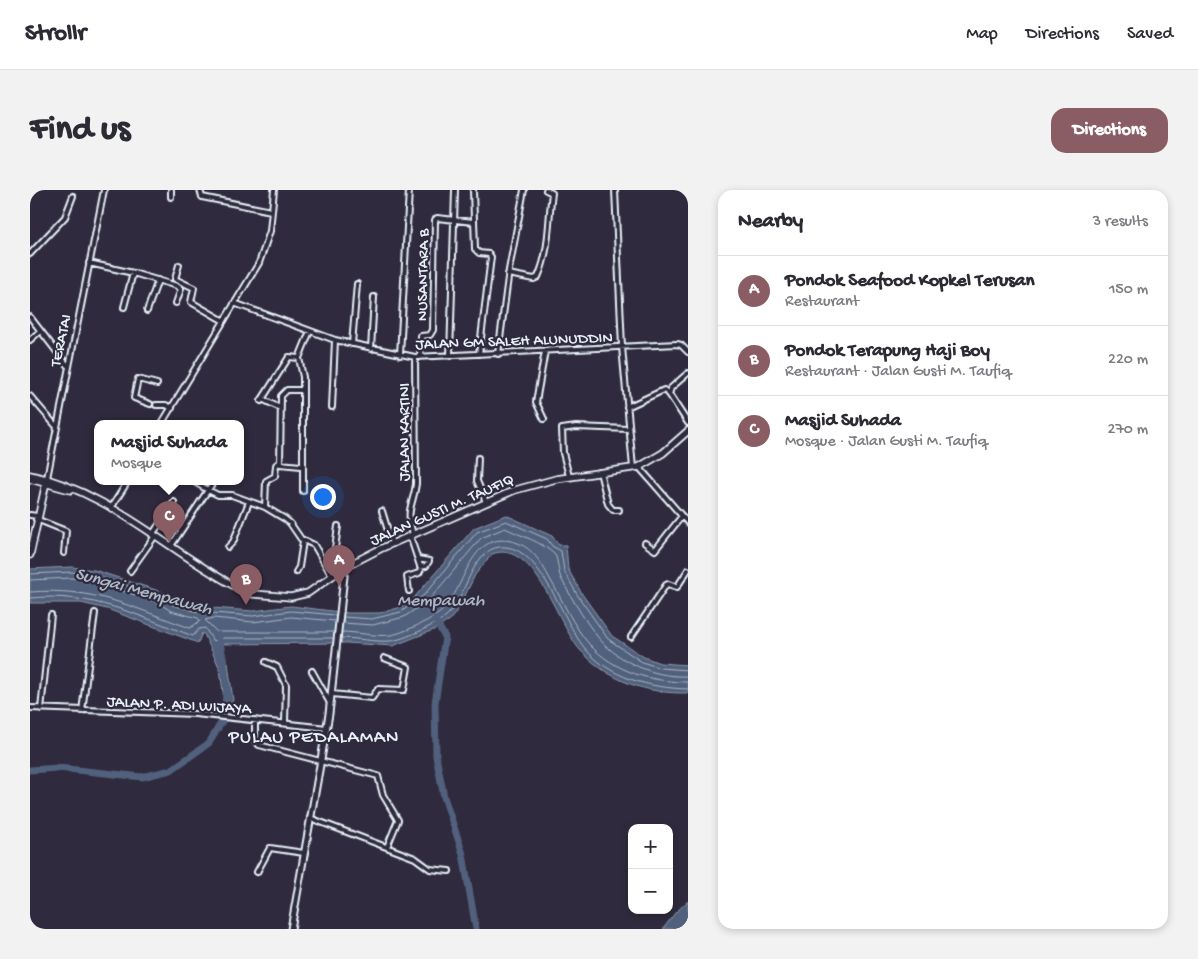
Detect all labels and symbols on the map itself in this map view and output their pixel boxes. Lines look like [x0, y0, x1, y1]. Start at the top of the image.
street label: NUSANTARA B [414, 228, 435, 321]
street label: TERATAI [47, 313, 77, 370]
street label: JALAN GM SALEH ALUNUDDIN [415, 330, 613, 355]
street label: JALAN KARTINI [397, 383, 416, 481]
street label: JALAN GUSTI M. TAUFIQ [368, 471, 518, 552]
your location [310, 484, 336, 510]
pin: C [153, 501, 185, 542]
pin: A [323, 545, 355, 586]
water label: Sungai Mempawah [73, 564, 214, 621]
pin: B [230, 564, 262, 605]
water label: Mempawah [397, 591, 485, 612]
street label: JALAN P. ADI WIJAYA [106, 693, 253, 720]
district label: PULAU PEDALAMAN [228, 727, 399, 750]

